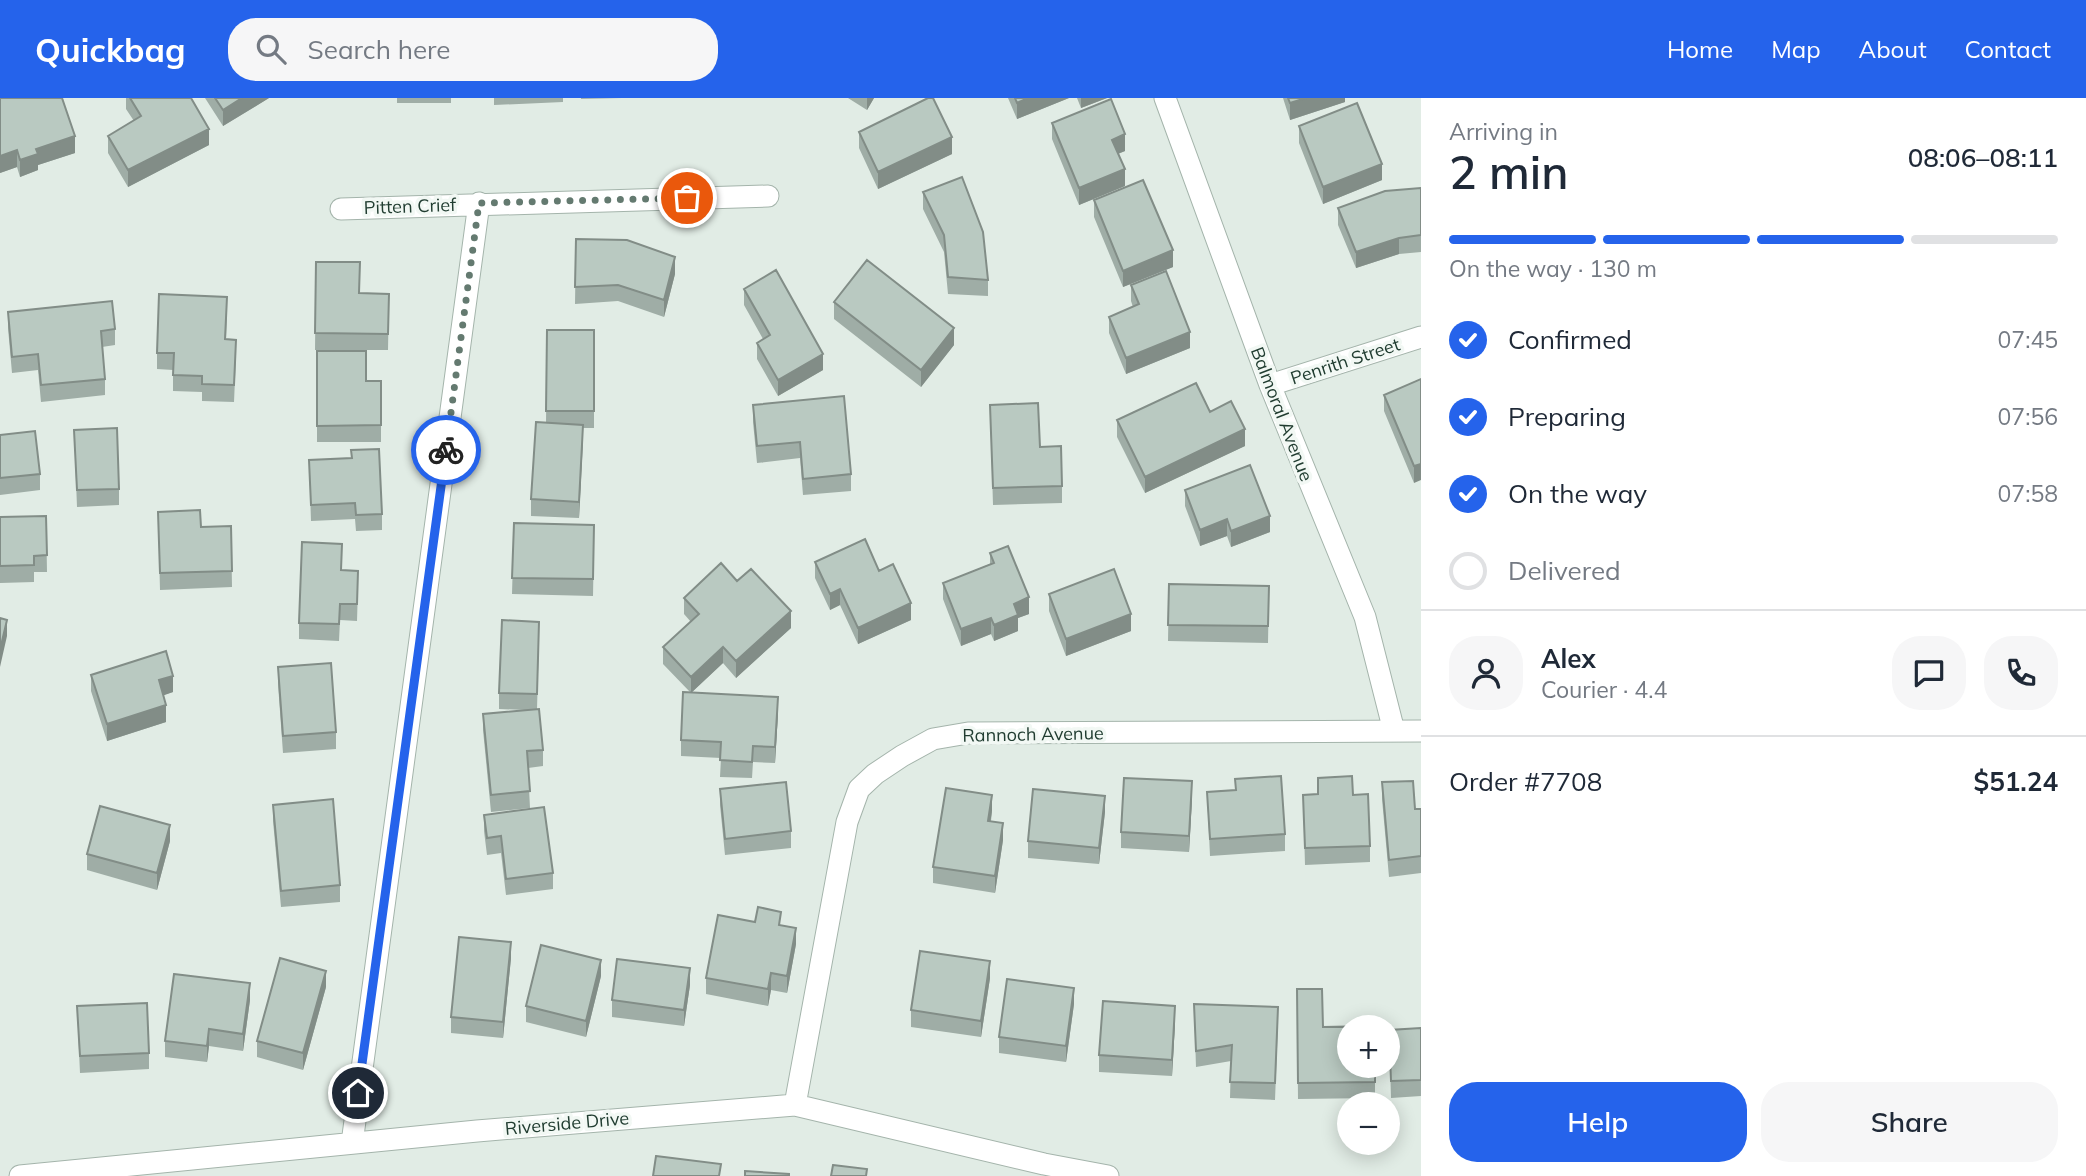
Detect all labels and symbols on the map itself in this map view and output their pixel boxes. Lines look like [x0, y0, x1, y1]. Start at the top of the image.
pin [657, 168, 717, 228]
street label: Pitten Crief [363, 193, 457, 219]
street label: Penrith Street [1287, 332, 1403, 390]
street label: Balmoral Avenue [1246, 343, 1318, 485]
courier [411, 415, 481, 485]
street label: Rannoch Avenue [962, 721, 1104, 747]
pin [328, 1063, 388, 1123]
street label: Riverside Drive [504, 1106, 630, 1140]

